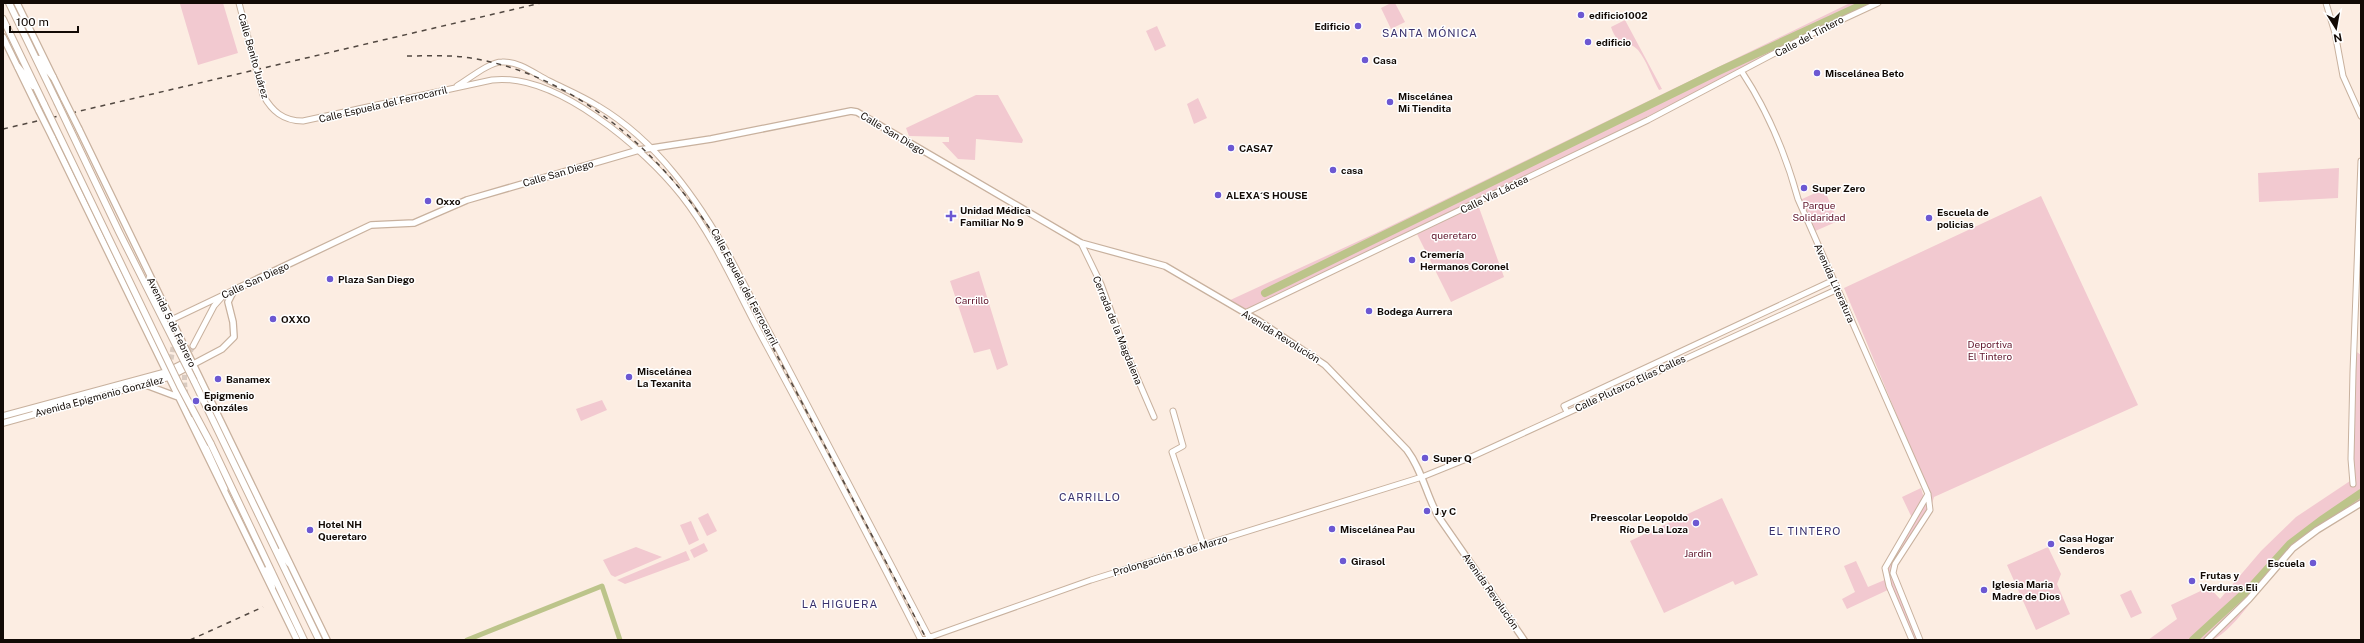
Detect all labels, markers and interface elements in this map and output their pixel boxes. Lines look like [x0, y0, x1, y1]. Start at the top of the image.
scale bar [10, 8, 78, 34]
north arrow [2316, 8, 2356, 48]
place label: edificio1002 [1589, 9, 1648, 21]
marker: edificio1002 [1576, 10, 1586, 20]
street label: Calle Benito Juárez [236, 12, 272, 100]
street label: Calle del Tintero [1773, 13, 1846, 59]
text: 100 m [16, 15, 49, 29]
place label: Edificio [1314, 20, 1350, 32]
marker: Edificio [1353, 21, 1363, 31]
district label: SANTA MÓNICA [1382, 26, 1478, 39]
text: N [2333, 31, 2343, 45]
place label: edificio [1596, 36, 1631, 48]
marker: edificio [1583, 37, 1593, 47]
place label: Casa [1373, 54, 1397, 66]
marker: Casa [1360, 55, 1370, 65]
place label: Miscelánea Beto [1825, 67, 1904, 79]
marker: Miscelánea Beto [1812, 68, 1822, 78]
street label: Calle Espuela del Ferrocarril [318, 83, 448, 125]
place label: Miscelánea Mi Tiendita [1398, 90, 1453, 114]
marker: Miscelánea Mi Tiendita [1385, 97, 1395, 107]
street label: Calle San Diego [859, 109, 928, 157]
place label: CASA7 [1239, 142, 1273, 154]
marker: CASA7 [1226, 143, 1236, 153]
street label: Calle San Diego [521, 157, 595, 189]
place label: casa [1341, 164, 1363, 176]
marker: casa [1328, 165, 1338, 175]
street label: Calle Vía Láctea [1458, 172, 1530, 216]
place label: Super Zero [1812, 182, 1866, 194]
marker: Super Zero [1799, 183, 1809, 193]
place label: ALEXA´S HOUSE [1226, 189, 1308, 201]
marker: ALEXA´S HOUSE [1213, 190, 1223, 200]
place label: Oxxo [436, 195, 461, 207]
marker: Oxxo [423, 196, 433, 206]
park label: Parque Solidaridad [1792, 199, 1846, 223]
place label: Unidad Médica Familiar No 9 [960, 204, 1031, 228]
place label: Escuela de policias [1937, 206, 1989, 230]
marker: Unidad Médica Familiar No 9 [945, 210, 957, 222]
marker: Escuela de policias [1924, 213, 1934, 223]
street label: Calle Espuela del Ferrocarril [709, 226, 781, 348]
park label: queretaro [1431, 229, 1477, 241]
street label: Avenida Literatura [1812, 242, 1858, 324]
place label: Cremería Hermanos Coronel [1420, 248, 1509, 272]
marker: Cremería Hermanos Coronel [1407, 255, 1417, 265]
street label: Calle San Diego [219, 259, 291, 301]
place label: Plaza San Diego [338, 273, 415, 285]
marker: Plaza San Diego [325, 274, 335, 284]
street label: Cerrada de la Magdalena [1091, 274, 1145, 386]
street label: Avenida 5 de Febrero [145, 275, 199, 369]
park label: Carrillo [955, 294, 989, 306]
place label: Bodega Aurrera [1377, 305, 1453, 317]
marker: Bodega Aurrera [1364, 306, 1374, 316]
street label: Avenida Revolución [1240, 307, 1323, 365]
place label: OXXO [281, 313, 311, 325]
marker: OXXO [268, 314, 278, 324]
park label: Deportiva El Tintero [1968, 338, 2013, 362]
street label: Calle Plutarco Elías Calles [1573, 352, 1687, 414]
place label: Miscelánea La Texanita [637, 365, 692, 389]
marker: Miscelánea La Texanita [624, 372, 634, 382]
street label: Avenida Epigmenio González [33, 373, 165, 419]
place label: Banamex [226, 373, 270, 385]
marker: Banamex [213, 374, 223, 384]
place label: Epigmenio Gonzáles [204, 389, 255, 413]
marker: Epigmenio Gonzáles [191, 396, 201, 406]
place label: Super Q [1433, 452, 1472, 464]
marker: Super Q [1420, 453, 1430, 463]
district label: CARRILLO [1059, 491, 1121, 503]
place label: J y C [1435, 505, 1456, 517]
marker: J y C [1422, 506, 1432, 516]
place label: Preescolar Leopoldo Río De La Loza [1590, 511, 1688, 535]
place label: Hotel NH Queretaro [318, 518, 367, 542]
marker: Preescolar Leopoldo Río De La Loza [1691, 518, 1701, 528]
place label: Miscelánea Pau [1340, 523, 1415, 535]
marker: Miscelánea Pau [1327, 524, 1337, 534]
marker: Hotel NH Queretaro [305, 525, 315, 535]
district label: EL TINTERO [1769, 525, 1841, 537]
street label: Prolongación 18 de Marzo [1111, 532, 1229, 578]
place label: Casa Hogar Senderos [2059, 532, 2114, 556]
marker: Casa Hogar Senderos [2046, 539, 2056, 549]
park label: Jardin [1684, 547, 1712, 559]
street label: Avenida Revolución [1460, 551, 1522, 631]
place label: Girasol [1351, 555, 1385, 567]
marker: Girasol [1338, 556, 1348, 566]
place label: Escuela [2267, 557, 2305, 569]
marker: Escuela [2308, 558, 2318, 568]
place label: Frutas y Verduras Eli [2200, 569, 2258, 593]
marker: Frutas y Verduras Eli [2187, 576, 2197, 586]
place label: Iglesia Maria Madre de Dios [1992, 578, 2060, 602]
marker: Iglesia Maria Madre de Dios [1979, 585, 1989, 595]
district label: LA HIGUERA [802, 598, 878, 610]

